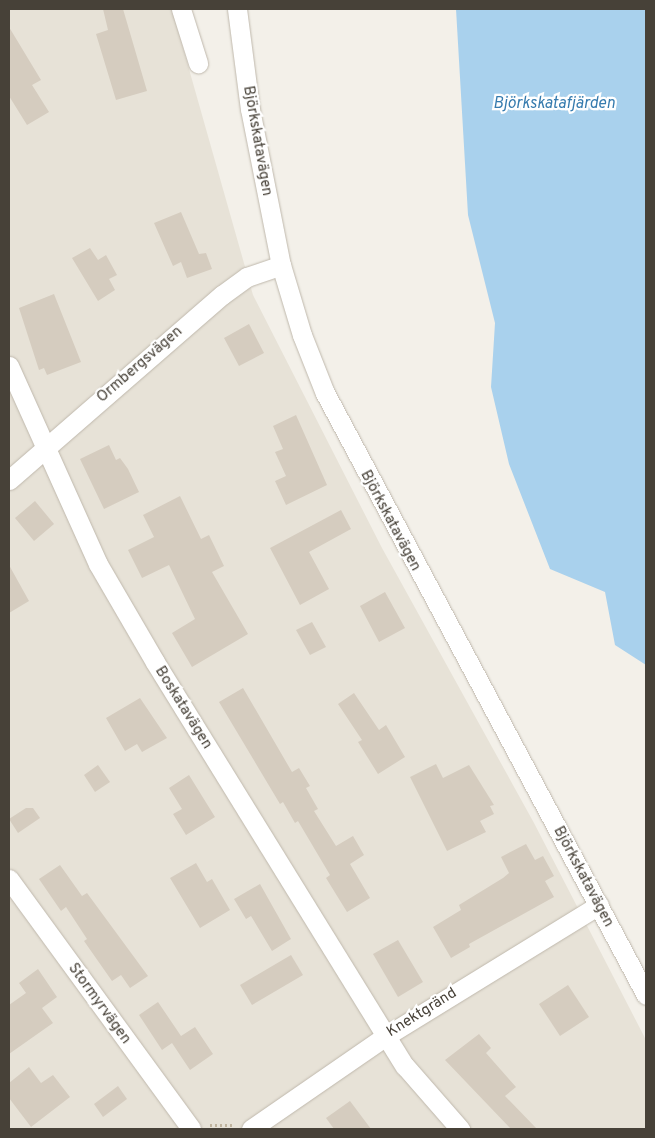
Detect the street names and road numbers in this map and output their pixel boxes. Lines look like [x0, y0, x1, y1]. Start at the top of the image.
street label: Björkskatavägen [238, 85, 276, 197]
street label: Ormbergsvägen [94, 323, 186, 407]
street label: Björkskatavägen [356, 468, 424, 574]
street label: Boskatavägen [150, 663, 216, 753]
street label: Björkskatavägen [549, 824, 617, 930]
street label: Stormyrvägen [64, 960, 134, 1048]
street label: Knektgränd [384, 984, 460, 1042]

